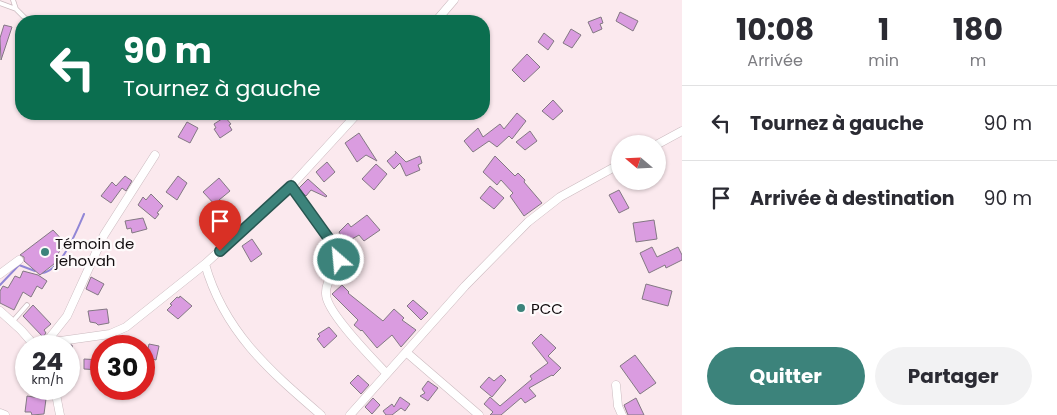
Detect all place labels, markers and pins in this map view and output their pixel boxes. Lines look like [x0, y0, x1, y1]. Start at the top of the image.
pin [199, 200, 241, 251]
place label: Témoin de jehovah [54, 233, 134, 271]
marker: Témoin de jehovah [39, 246, 51, 258]
place label: PCC [531, 298, 563, 319]
marker: PCC [515, 302, 527, 314]

